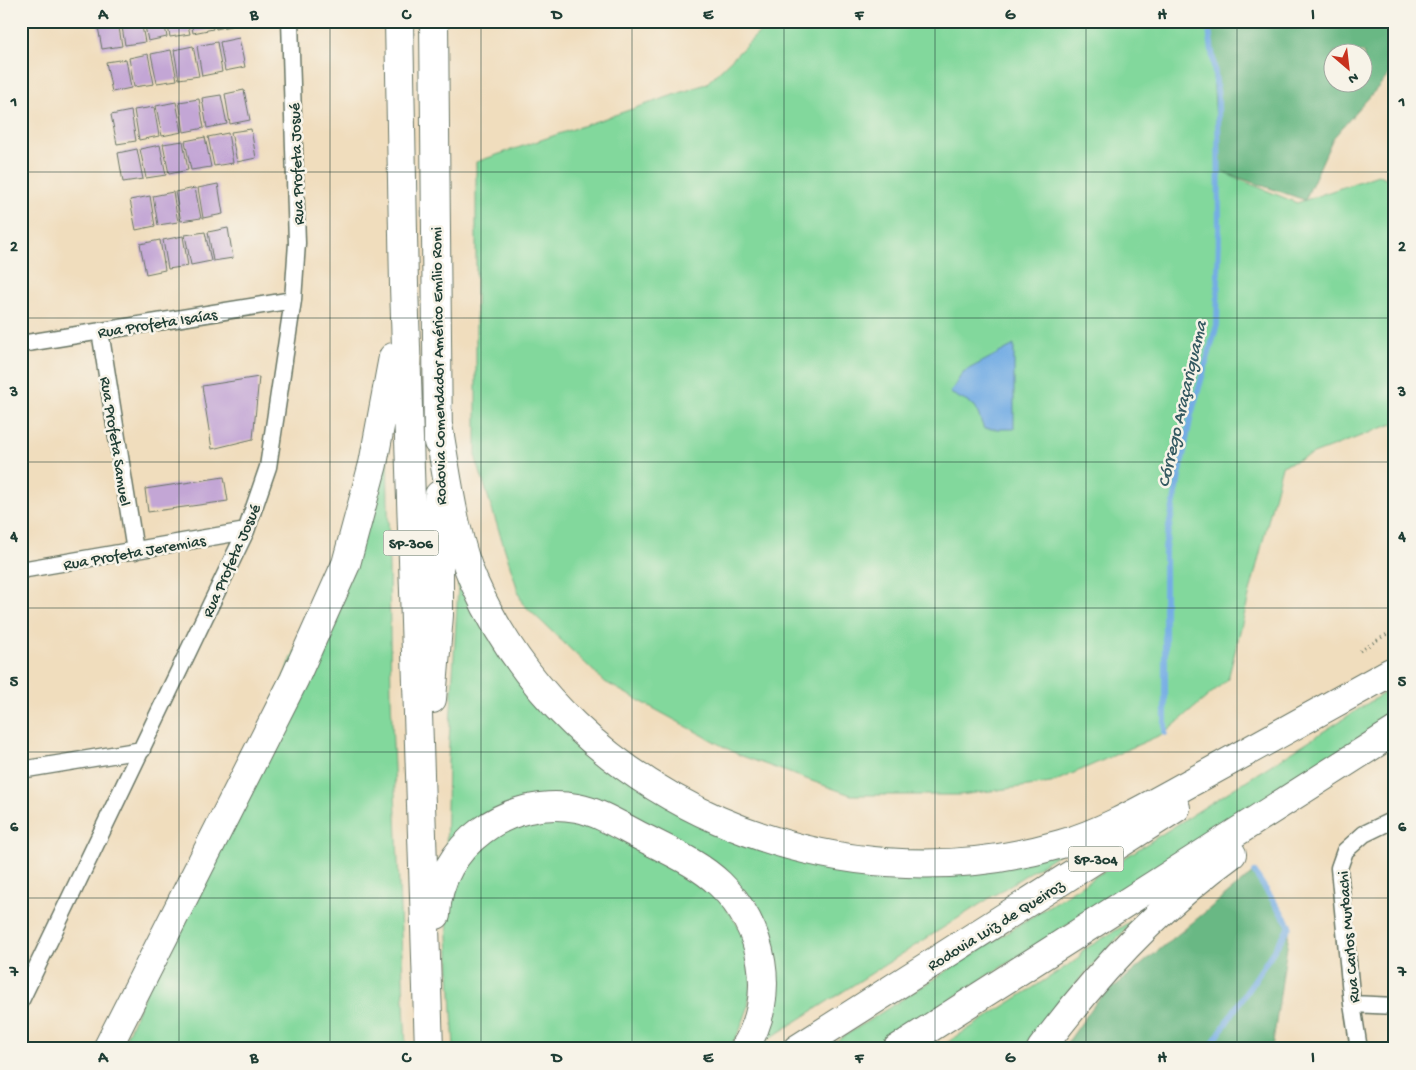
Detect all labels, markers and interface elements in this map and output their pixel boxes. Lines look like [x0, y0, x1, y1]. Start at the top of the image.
text: A [97, 7, 109, 26]
text: B [249, 7, 259, 26]
text: C [401, 7, 412, 26]
text: D [550, 7, 563, 26]
text: E [703, 7, 714, 26]
text: F [854, 7, 865, 26]
text: G [1005, 7, 1016, 26]
text: H [1157, 7, 1167, 26]
text: I [1311, 7, 1315, 26]
north arrow [1324, 42, 1374, 92]
text: N [1345, 68, 1361, 87]
text: 1 [10, 94, 17, 113]
text: 1 [1398, 94, 1405, 113]
street label: Rua Profeta Josué [287, 102, 310, 225]
street label: Rodovia Comendador Américo Emílio Romi [429, 227, 452, 505]
text: 2 [10, 239, 18, 258]
text: 2 [1398, 239, 1406, 258]
street label: Rua Profeta Isaías [97, 306, 220, 344]
water label: Córrego Araçariguama [1154, 318, 1213, 490]
street label: Rua Profeta Samuel [94, 376, 133, 508]
text: 3 [9, 384, 18, 403]
text: 3 [1397, 384, 1406, 403]
street label: Rua Profeta Josué [200, 501, 267, 621]
text: 4 [9, 529, 18, 548]
text: 4 [1397, 529, 1406, 548]
road number: SP-306 [384, 530, 438, 556]
street label: Rua Profeta Jeremias [62, 532, 208, 576]
text: 5 [10, 674, 19, 693]
text: 5 [1398, 674, 1407, 693]
text: 6 [10, 819, 19, 838]
text: 6 [1398, 819, 1407, 838]
road number: SP-304 [1068, 846, 1124, 872]
street label: Rua Carlos Murbachi [1335, 870, 1366, 1003]
street label: Rodovia Luiz de Queiroz [925, 877, 1070, 977]
text: 7 [9, 964, 19, 983]
text: 7 [1397, 964, 1407, 983]
text: A [97, 1050, 109, 1069]
text: B [249, 1050, 259, 1069]
text: C [401, 1050, 412, 1069]
text: D [550, 1050, 563, 1069]
text: E [703, 1050, 714, 1069]
text: F [854, 1050, 865, 1069]
text: G [1005, 1050, 1016, 1069]
text: H [1157, 1050, 1167, 1069]
text: I [1311, 1050, 1315, 1069]

